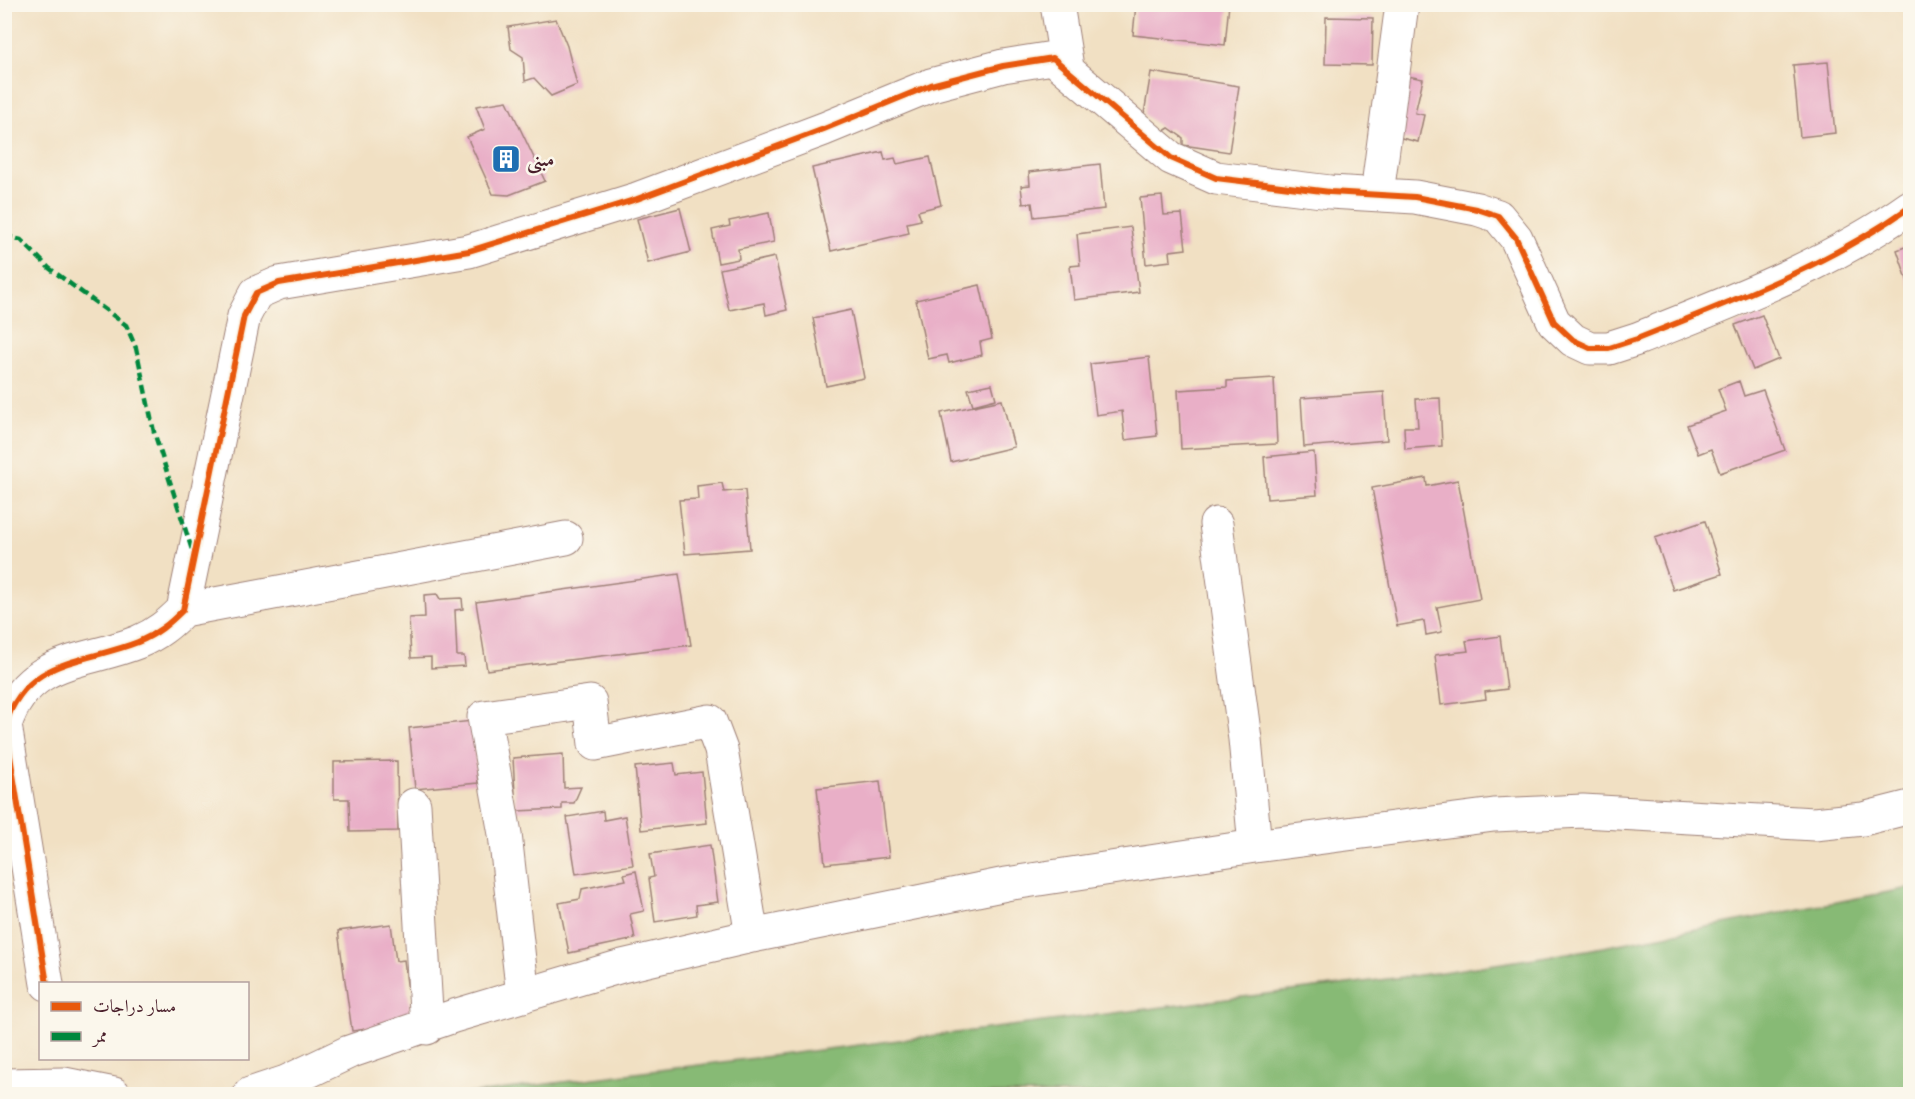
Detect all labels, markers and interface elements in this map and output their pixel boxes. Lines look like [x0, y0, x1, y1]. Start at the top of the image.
building icon: مبنى [490, 143, 522, 175]
place label: مبنى [527, 148, 554, 174]
legend [39, 982, 249, 1060]
text: مسار دراجات [93, 996, 176, 1017]
text: ممر [91, 1026, 107, 1048]

